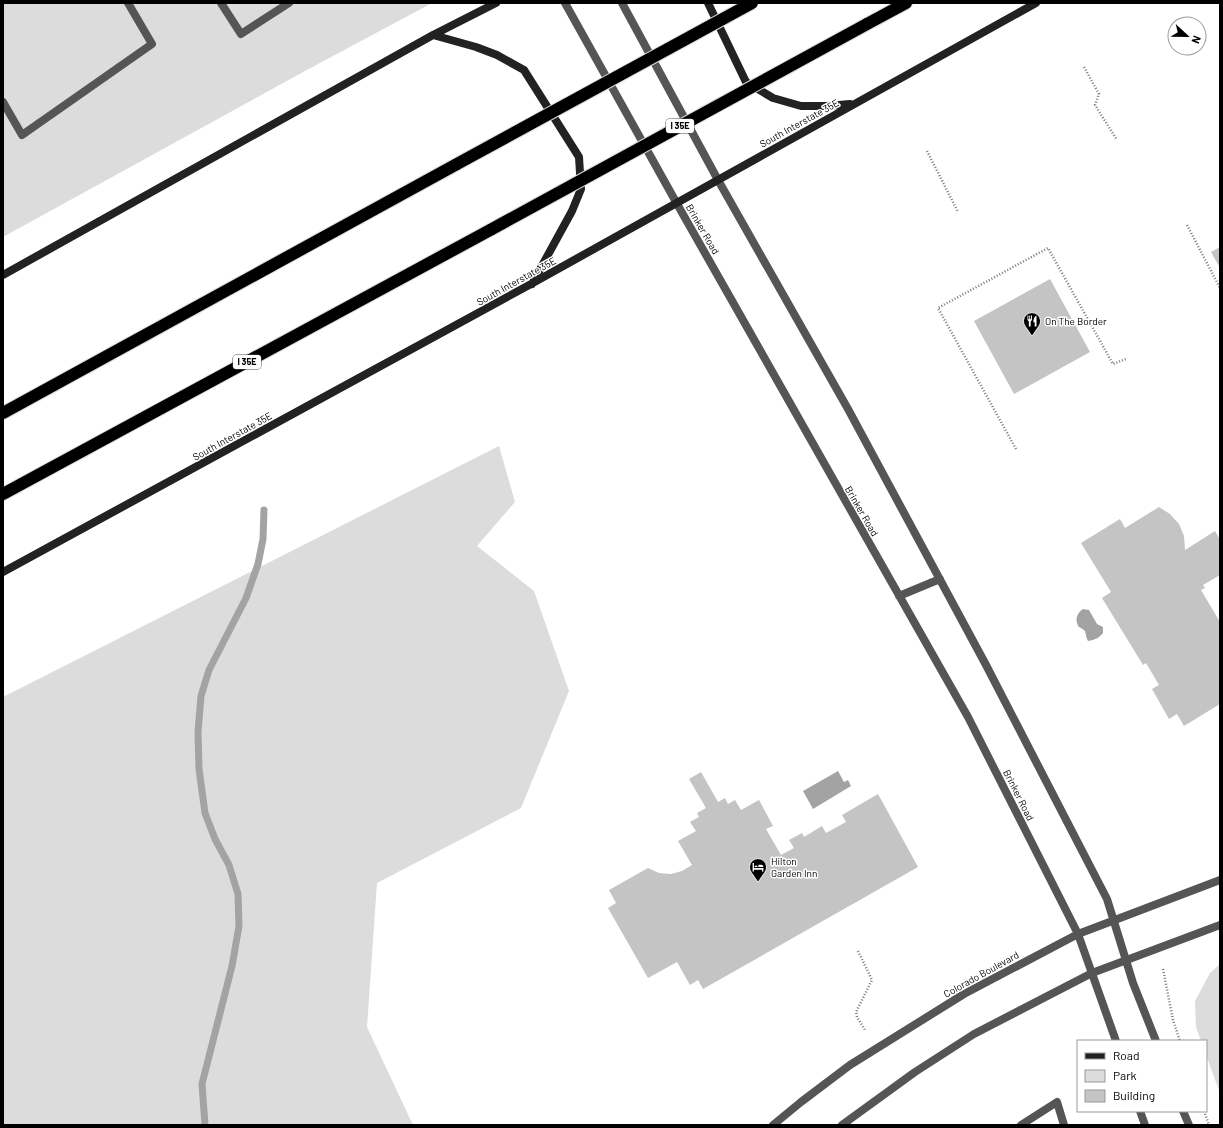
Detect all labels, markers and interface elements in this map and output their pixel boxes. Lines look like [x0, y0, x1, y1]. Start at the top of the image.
north arrow [1167, 16, 1207, 56]
text: N [1189, 34, 1204, 46]
street label: South Interstate 35E [757, 96, 841, 150]
road number: I 35E [666, 119, 694, 133]
street label: Brinker Road [684, 202, 722, 256]
street label: South Interstate 35E [474, 254, 558, 308]
restaurant icon: On The Border [1022, 311, 1042, 336]
place label: On The Border [1045, 315, 1107, 327]
road number: I 35E [233, 355, 261, 369]
street label: South Interstate 35E [190, 409, 274, 463]
street label: Brinker Road [843, 484, 881, 538]
street label: Brinker Road [1001, 767, 1037, 823]
place label: Hilton Garden Inn [771, 855, 817, 879]
hotel icon: Hilton Garden Inn [748, 857, 768, 882]
street label: Colorado Boulevard [941, 948, 1021, 1000]
legend [1077, 1040, 1207, 1112]
text: Road [1113, 1048, 1140, 1062]
text: Park [1113, 1068, 1137, 1082]
text: Building [1113, 1088, 1155, 1102]

